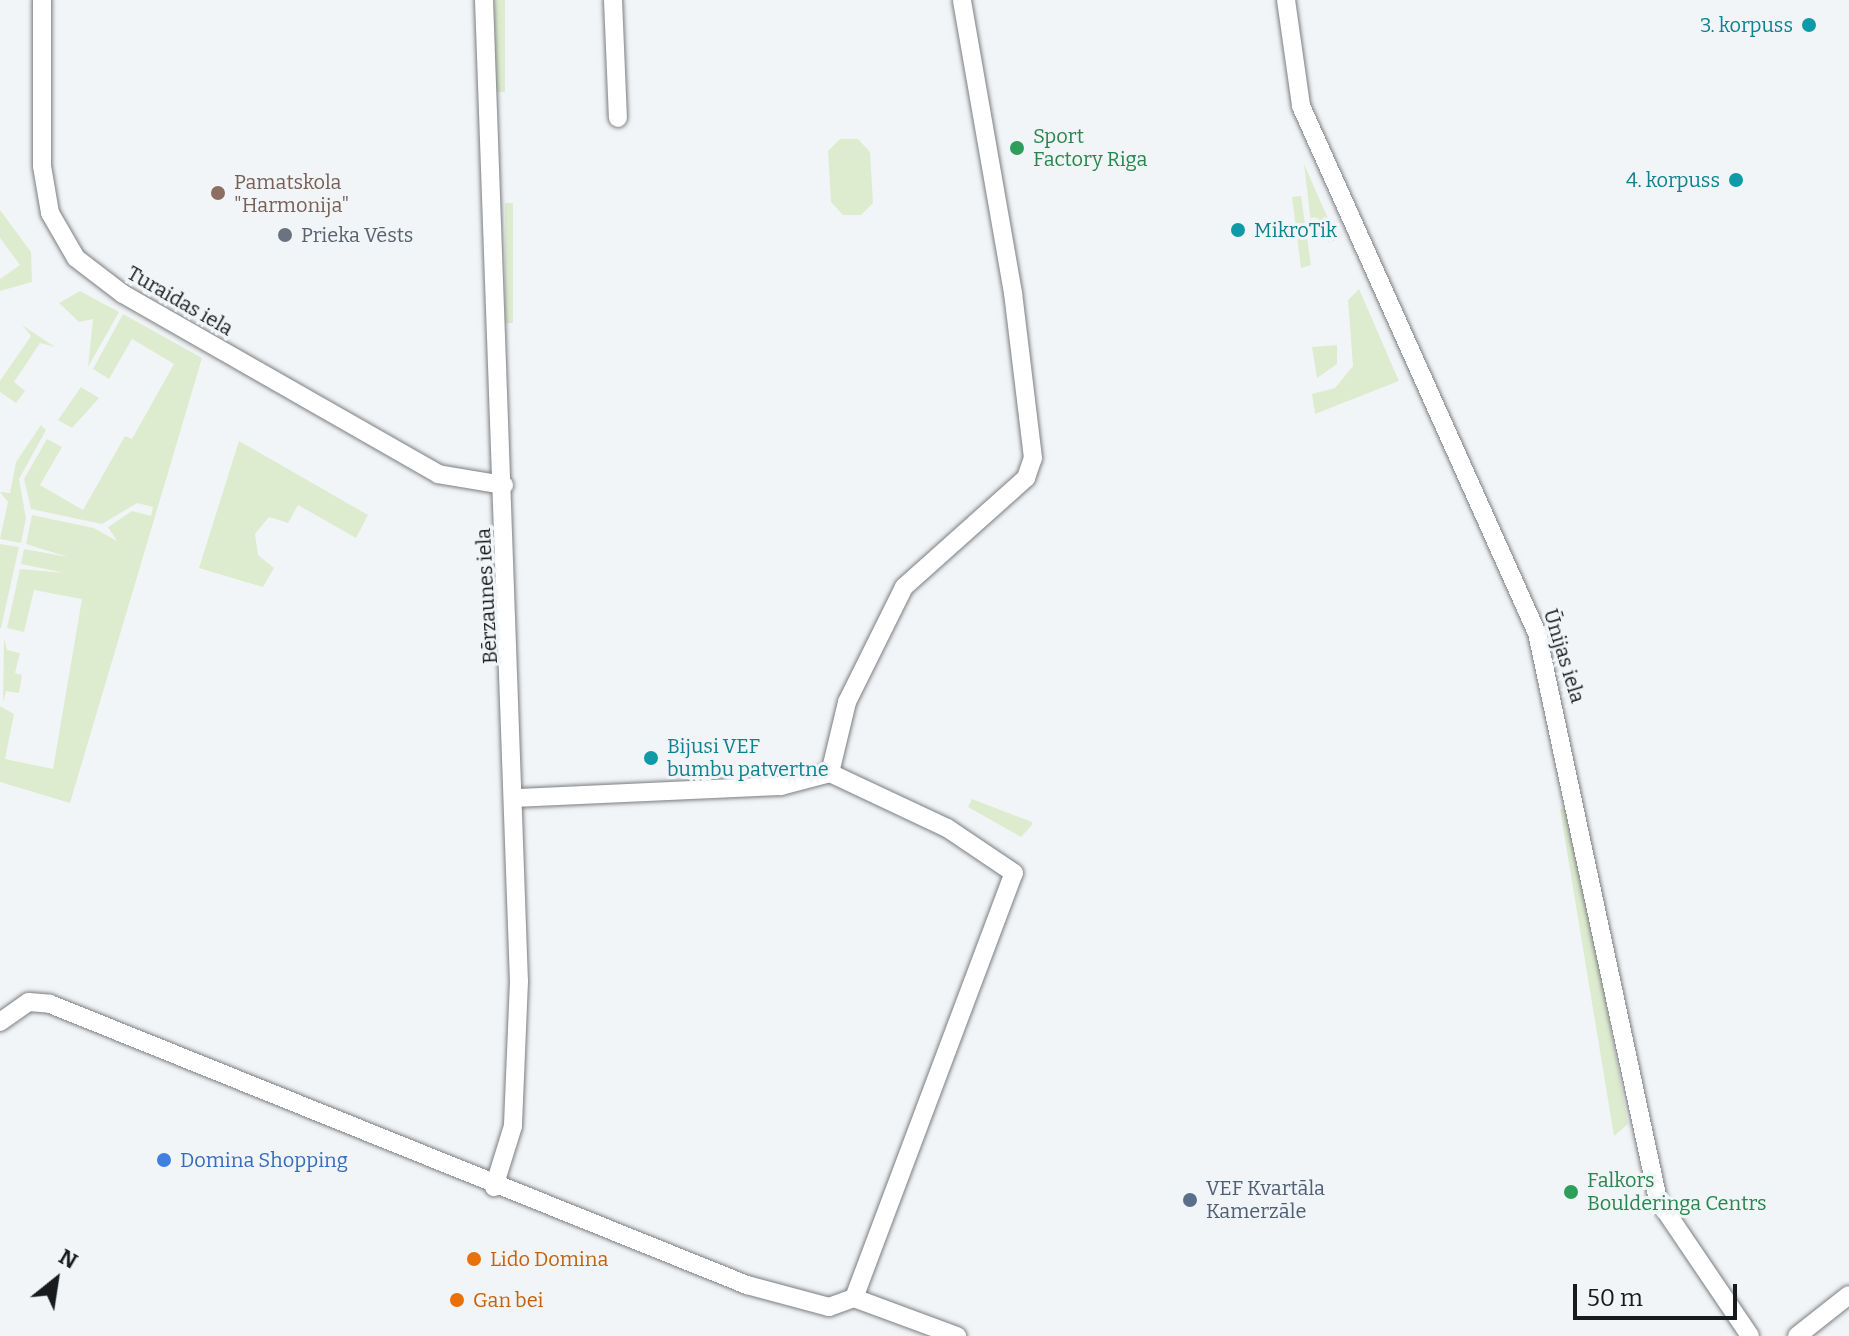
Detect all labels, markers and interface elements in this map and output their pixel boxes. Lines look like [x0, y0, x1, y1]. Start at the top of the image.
place label: 3. korpuss [1700, 13, 1793, 37]
marker: 3. korpuss [1800, 16, 1818, 34]
place label: Sport Factory Riga [1033, 124, 1147, 171]
marker: Sport Factory Riga [1008, 139, 1026, 157]
place label: 4. korpuss [1626, 168, 1720, 192]
place label: Pamatskola "Harmonija" [234, 170, 349, 217]
marker: 4. korpuss [1727, 171, 1745, 189]
marker: Pamatskola "Harmonija" [209, 184, 227, 202]
place label: MikroTik [1254, 218, 1337, 242]
marker: MikroTik [1229, 221, 1247, 239]
place label: Prieka Vēsts [301, 223, 413, 247]
marker: Prieka Vēsts [276, 226, 294, 244]
street label: Turaidas iela [123, 261, 237, 341]
street label: Bērzaunes iela [471, 528, 503, 664]
street label: Ūnijas iela [1538, 606, 1590, 706]
place label: Bijusi VEF bumbu patvertne [667, 734, 829, 781]
marker: Bijusi VEF bumbu patvertne [642, 749, 660, 767]
place label: Domina Shopping [180, 1148, 348, 1172]
marker: Domina Shopping [155, 1151, 173, 1169]
place label: Falkors Boulderinga Centrs [1587, 1168, 1767, 1215]
place label: VEF Kvartāla Kamerzāle [1206, 1176, 1325, 1223]
marker: Falkors Boulderinga Centrs [1562, 1183, 1580, 1201]
marker: VEF Kvartāla Kamerzāle [1181, 1191, 1199, 1209]
north arrow [16, 1240, 96, 1320]
text: N [54, 1243, 82, 1275]
place label: Lido Domina [490, 1247, 608, 1271]
marker: Lido Domina [465, 1250, 483, 1268]
scale bar [1577, 1268, 1741, 1318]
text: 50 m [1587, 1284, 1643, 1312]
place label: Gan bei [473, 1288, 544, 1312]
marker: Gan bei [448, 1291, 466, 1309]

